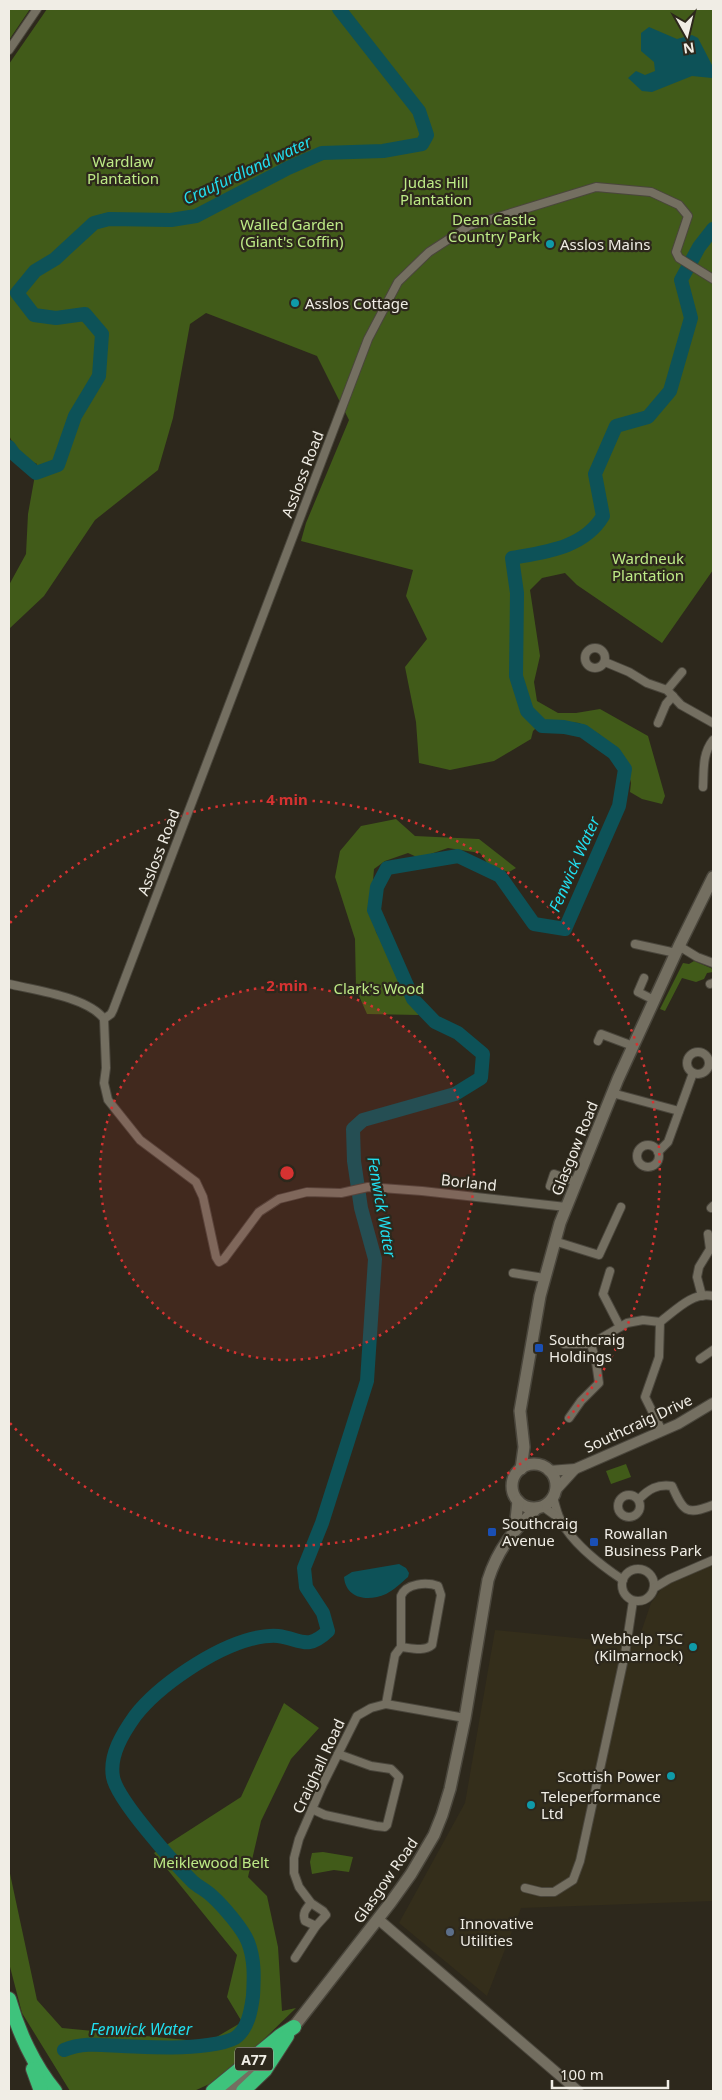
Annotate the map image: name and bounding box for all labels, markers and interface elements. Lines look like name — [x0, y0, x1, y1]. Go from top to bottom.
north arrow — [662, 10, 712, 60]
text: N — [682, 38, 696, 59]
water label: Craufurdland water — [179, 130, 316, 209]
park label: Wardlaw Plantation — [87, 151, 159, 188]
park label: Judas Hill Plantation — [400, 172, 472, 209]
park label: Dean Castle Country Park — [448, 209, 540, 246]
park label: Walled Garden (Giant's Coffin) — [240, 214, 344, 251]
place label: Asslos Mains — [560, 234, 650, 254]
marker: Asslos Mains — [544, 238, 556, 250]
place label: Asslos Cottage — [305, 293, 408, 313]
marker: Asslos Cottage — [289, 297, 301, 309]
street label: Assloss Road — [276, 428, 328, 520]
park label: Wardneuk Plantation — [612, 548, 684, 585]
text: 4 min — [266, 789, 308, 809]
street label: Assloss Road — [132, 806, 184, 898]
water label: Fenwick Water — [543, 812, 605, 915]
text: 2 min — [266, 975, 308, 995]
park label: Clark's Wood — [333, 978, 425, 998]
street label: Glasgow Road — [546, 1098, 602, 1198]
water label: Fenwick Water — [362, 1155, 402, 1260]
centre of rings — [278, 1164, 296, 1182]
street label: Borland — [440, 1169, 498, 1195]
place label: Southcraig Holdings — [549, 1329, 625, 1366]
marker: Southcraig Holdings — [533, 1342, 545, 1354]
street label: Southcraig Drive — [581, 1389, 695, 1457]
place label: Southcraig Avenue — [502, 1513, 578, 1550]
place label: Rowallan Business Park — [604, 1523, 702, 1560]
marker: Southcraig Avenue — [486, 1526, 498, 1538]
marker: Rowallan Business Park — [588, 1536, 600, 1548]
place label: Webhelp TSC (Kilmarnock) — [591, 1628, 684, 1665]
marker: Webhelp TSC (Kilmarnock) — [687, 1641, 699, 1653]
street label: Craighall Road — [287, 1715, 349, 1817]
place label: Scottish Power — [557, 1766, 661, 1786]
marker: Scottish Power — [665, 1770, 677, 1782]
place label: Teleperformance Ltd — [541, 1786, 661, 1823]
marker: Teleperformance Ltd — [525, 1799, 537, 1811]
street label: Glasgow Road — [348, 1833, 422, 1927]
park label: Meiklewood Belt — [153, 1852, 270, 1872]
place label: Innovative Utilities — [460, 1913, 534, 1950]
marker: Innovative Utilities — [444, 1926, 456, 1938]
water label: Fenwick Water — [90, 2018, 193, 2040]
road number: A77 — [235, 2048, 273, 2070]
scale bar — [552, 2058, 668, 2090]
text: 100 m — [560, 2064, 604, 2084]

